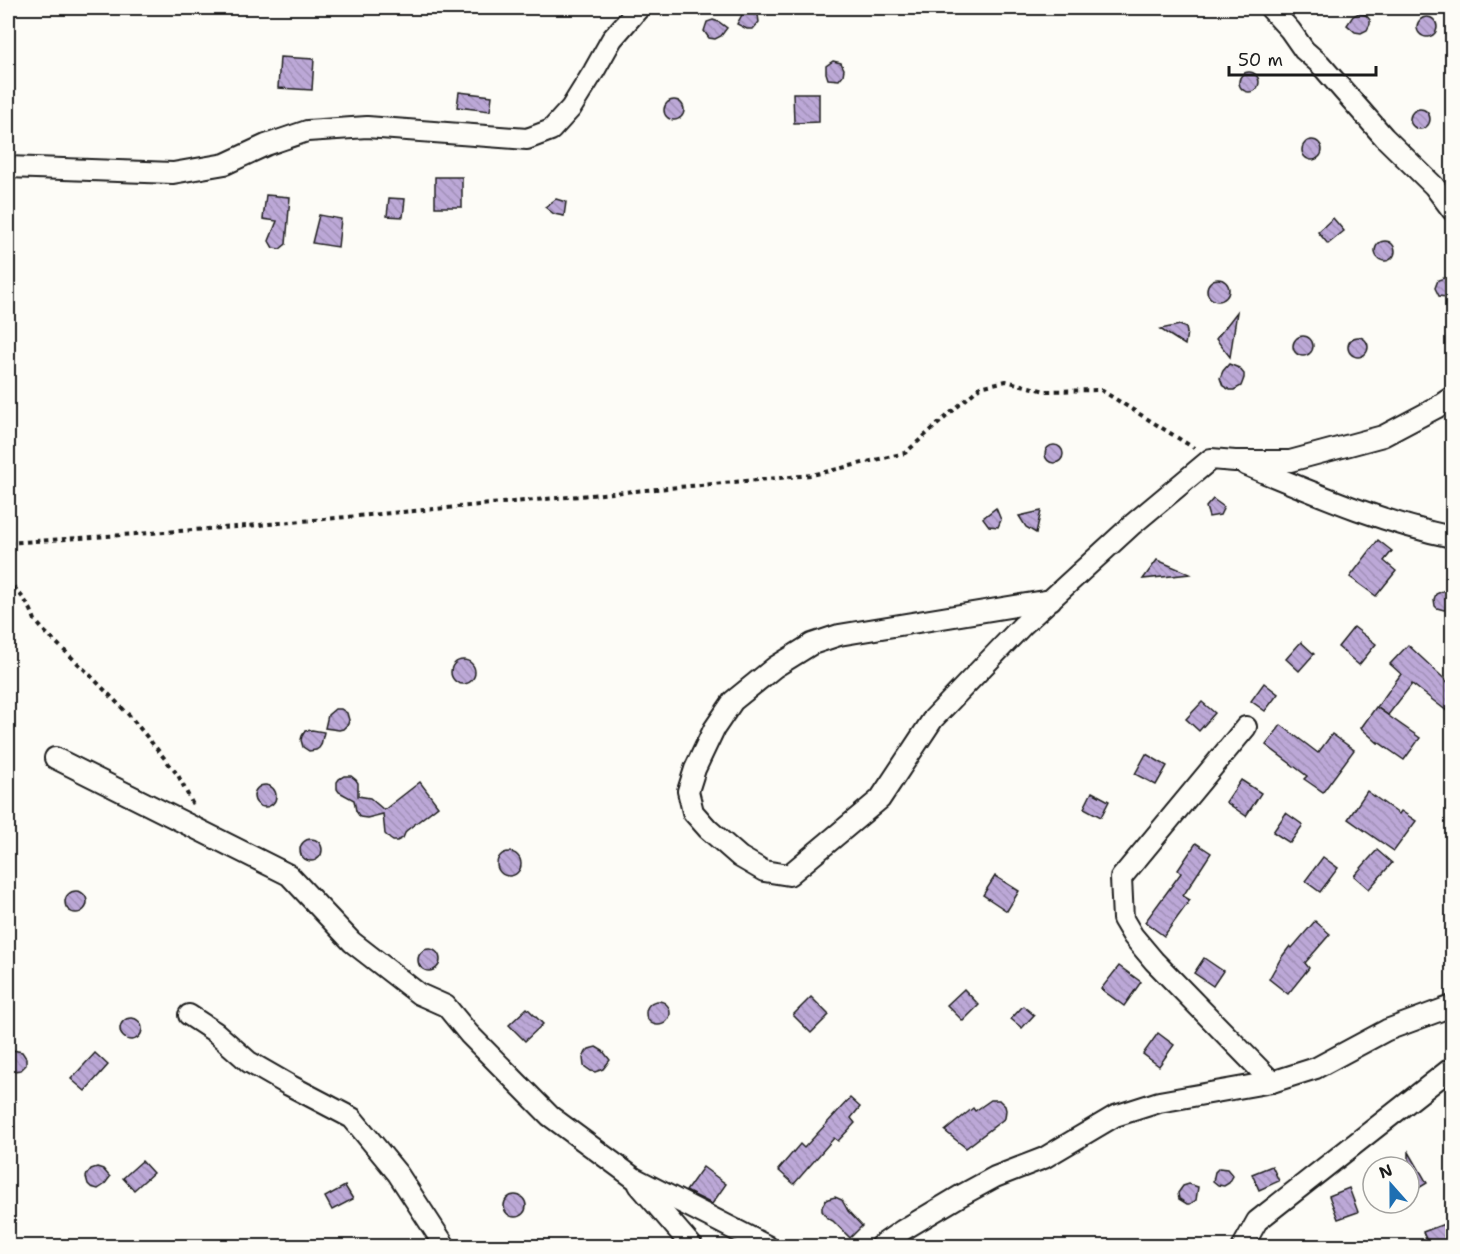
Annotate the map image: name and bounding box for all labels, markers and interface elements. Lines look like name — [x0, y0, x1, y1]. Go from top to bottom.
scale bar — [1229, 39, 1376, 77]
text: 50 m — [1238, 48, 1283, 72]
north arrow — [1361, 1155, 1421, 1215]
text: N — [1376, 1159, 1395, 1184]

